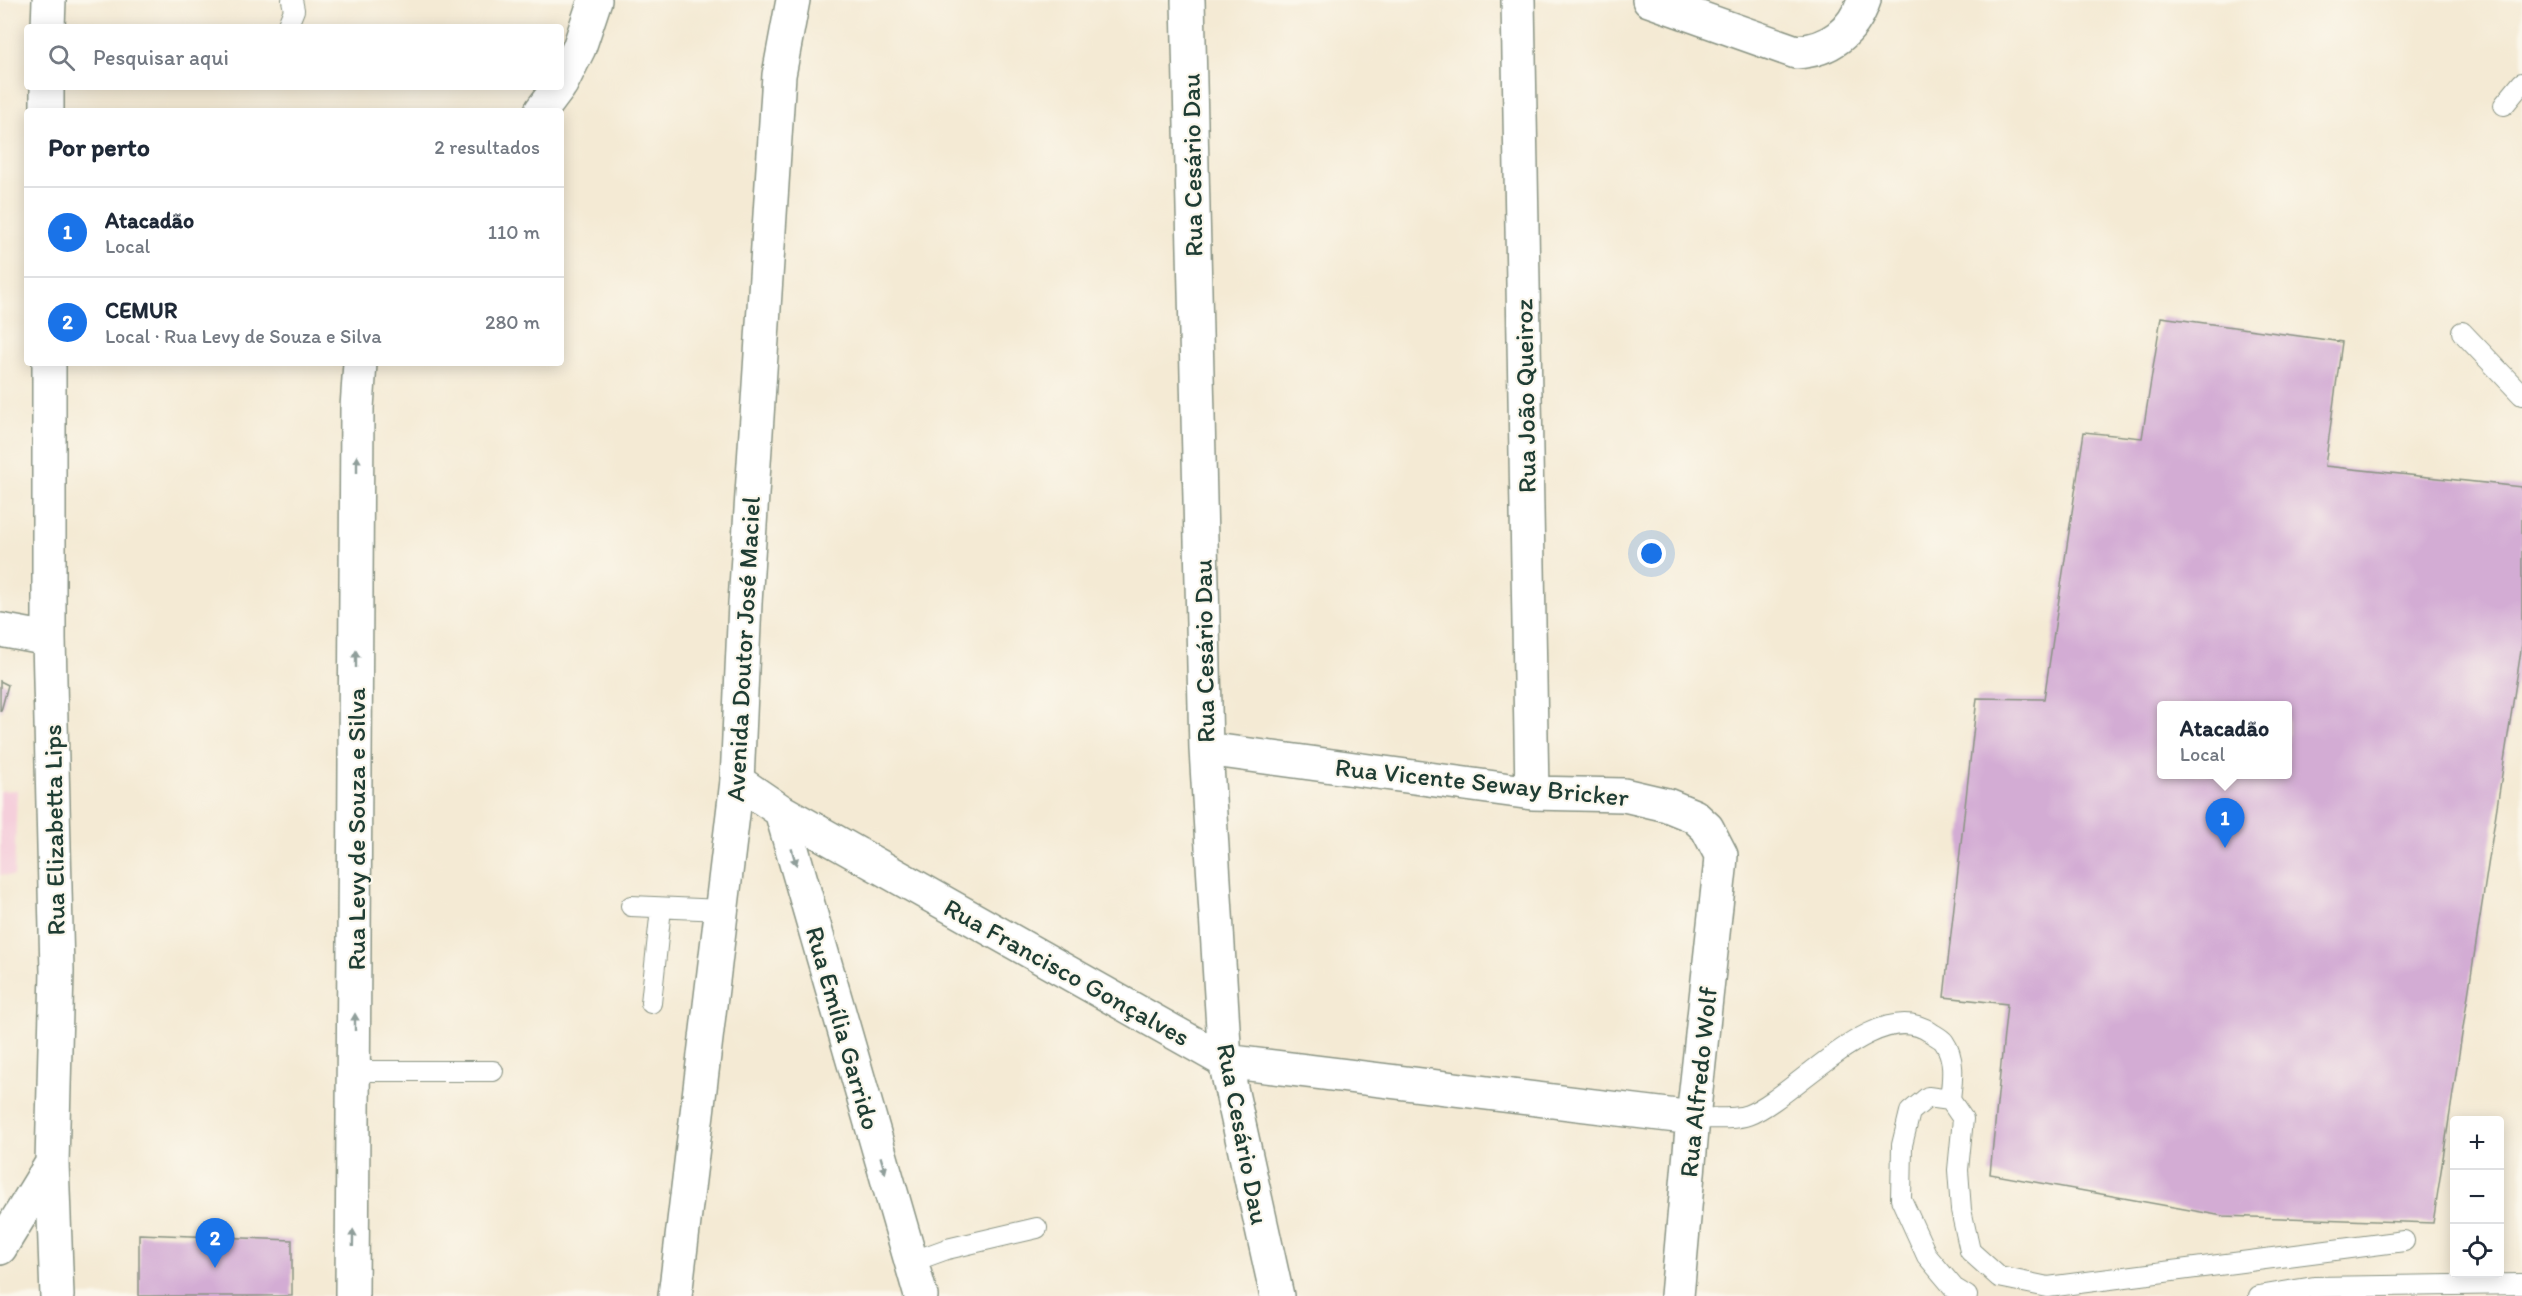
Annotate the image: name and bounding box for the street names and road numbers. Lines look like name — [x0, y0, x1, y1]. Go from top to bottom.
street label: Rua Cesário Dau — [1174, 73, 1210, 257]
street label: Rua João Queiroz — [1507, 298, 1543, 493]
street label: Avenida Doutor José Maciel — [719, 495, 767, 803]
street label: Rua Cesário Dau — [1186, 559, 1222, 743]
street label: Rua Levy de Souza e Silva — [340, 687, 372, 970]
street label: Rua Elizabetta Lips — [36, 724, 72, 936]
street label: Rua Vicente Seway Bricker — [1334, 751, 1631, 813]
street label: Rua Francisco Gonçalves — [938, 891, 1196, 1053]
street label: Rua Emília Garrido — [799, 923, 887, 1133]
street label: Rua Alfredo Wolf — [1672, 985, 1724, 1179]
street label: Rua Cesário Dau — [1210, 1041, 1276, 1227]

